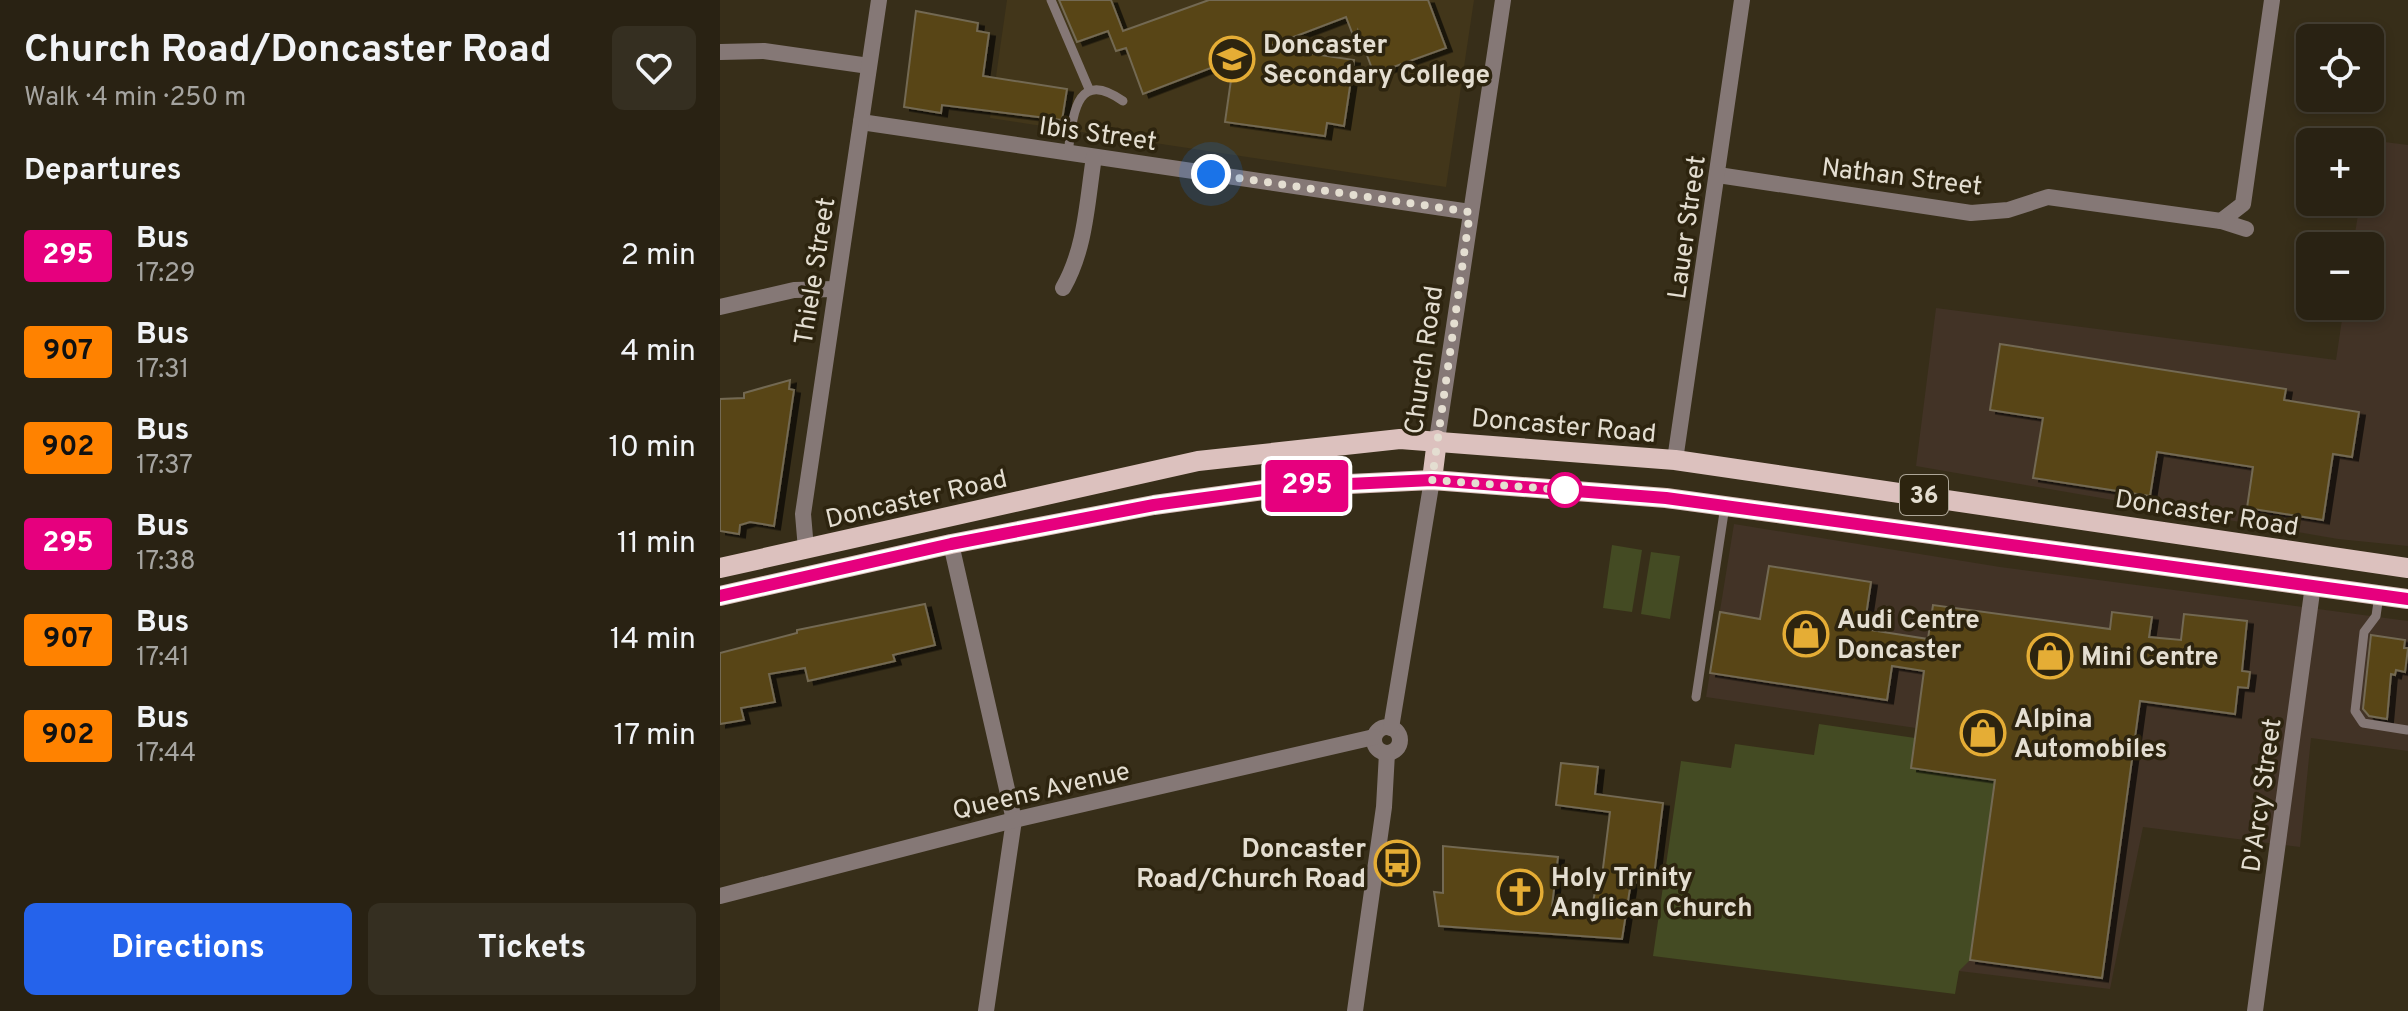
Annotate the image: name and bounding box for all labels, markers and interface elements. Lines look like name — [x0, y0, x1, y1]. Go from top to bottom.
map controls — [2296, 24, 2384, 320]
button: locate — [2296, 24, 2384, 112]
button: heart — [612, 26, 696, 110]
text: Church Road/Doncaster Road — [24, 27, 552, 76]
place label: Doncaster Secondary College — [1263, 30, 1490, 93]
school or university icon: Doncaster Secondary College — [1208, 35, 1256, 83]
text: Walk · 4 min · 250 m — [24, 82, 246, 115]
street label: Ibis Street — [1037, 111, 1159, 160]
button: + — [2296, 128, 2384, 216]
street label: Nathan Street — [1820, 152, 1984, 205]
text: Departures — [24, 153, 182, 190]
street label: Lauer Street — [1662, 153, 1715, 301]
your location — [1191, 154, 1231, 194]
street label: Thiele Street — [789, 195, 844, 348]
text: Bus — [136, 221, 189, 258]
button: − — [2296, 232, 2384, 320]
text: 295 — [42, 238, 94, 274]
text: 2 min — [621, 238, 696, 275]
text: 17:29 — [136, 258, 195, 291]
street label: Church Road — [1399, 284, 1452, 437]
text: Bus — [136, 317, 189, 354]
text: 907 — [43, 334, 93, 370]
text: 4 min — [620, 334, 696, 371]
text: 17:31 — [136, 354, 189, 387]
street label: Doncaster Road — [1470, 403, 1658, 452]
text: Bus — [136, 413, 189, 450]
text: 902 — [42, 430, 94, 466]
text: 10 min — [609, 430, 696, 467]
text: 17:37 — [136, 450, 193, 483]
line badge: 295 — [1261, 460, 1353, 512]
street label: Doncaster Road — [822, 463, 1011, 537]
text: 295 — [1281, 468, 1333, 504]
unlabelled marker — [1548, 473, 1582, 507]
road number: 36 — [1900, 475, 1948, 515]
street label: Doncaster Road — [2112, 484, 2301, 545]
text: Bus — [136, 509, 189, 546]
text: 295 — [42, 526, 94, 562]
text: 11 min — [617, 526, 696, 563]
text: 17:38 — [136, 546, 196, 579]
text: Bus — [136, 605, 189, 642]
place label: Audi Centre Doncaster — [1837, 605, 1980, 668]
shop icon: Audi Centre Doncaster — [1782, 610, 1830, 658]
text: 907 — [43, 622, 93, 658]
text: 14 min — [610, 622, 696, 659]
shop icon: Mini Centre — [2026, 632, 2074, 680]
text: 17:41 — [136, 642, 190, 675]
place label: Mini Centre — [2081, 642, 2219, 675]
text: Bus — [136, 701, 189, 738]
place label: Alpina Automobiles — [2014, 704, 2167, 767]
shop icon: Alpina Automobiles — [1959, 709, 2007, 757]
street label: D'Arcy Street — [2236, 716, 2291, 874]
text: 902 — [42, 718, 94, 754]
text: 17 min — [613, 718, 696, 755]
text: 17:44 — [136, 738, 196, 771]
street label: Queens Avenue — [950, 756, 1133, 829]
place label: Doncaster Road/Church Road — [1136, 834, 1366, 897]
bus stop icon: Doncaster Road/Church Road — [1373, 839, 1421, 887]
place label: Holy Trinity Anglican Church — [1551, 863, 1753, 926]
church icon: Holy Trinity Anglican Church — [1496, 868, 1544, 916]
button: Directions — [24, 903, 352, 995]
button: Tickets — [368, 903, 696, 995]

